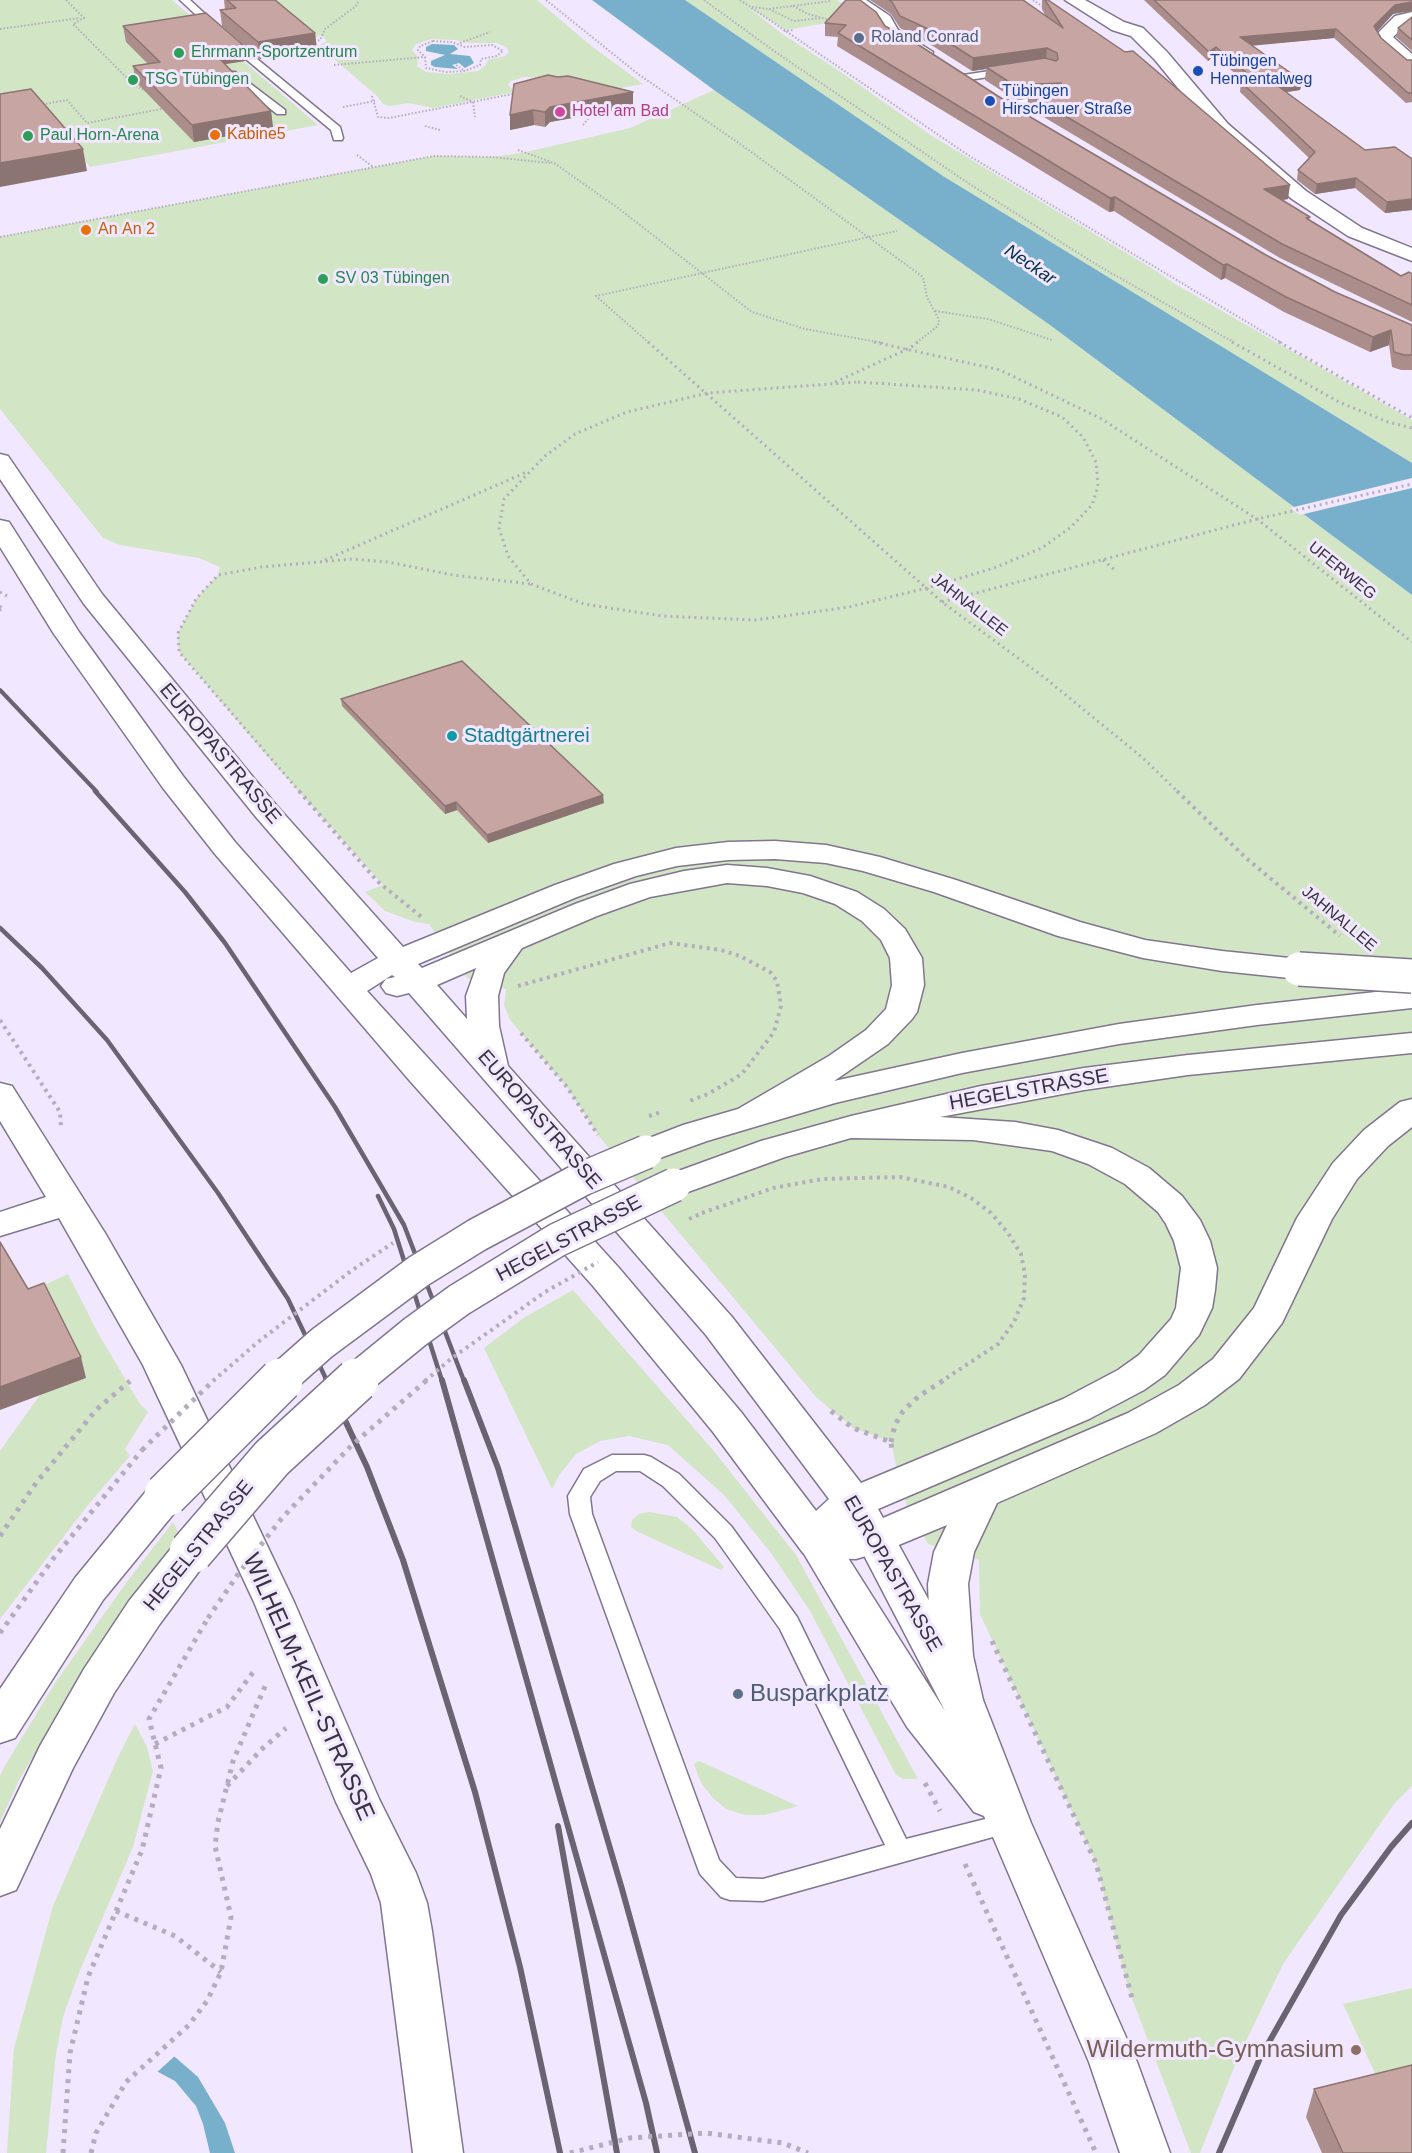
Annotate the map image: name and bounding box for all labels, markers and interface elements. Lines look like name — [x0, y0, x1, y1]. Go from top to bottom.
place label: Roland Conrad — [871, 28, 979, 48]
marker: Roland Conrad — [852, 31, 866, 45]
place label: Ehrmann-Sportzentrum — [191, 43, 357, 63]
marker: Ehrmann-Sportzentrum — [172, 46, 186, 60]
place label: Tübingen Hennentalweg — [1210, 52, 1312, 90]
marker: Tübingen Hennentalweg — [1191, 64, 1205, 78]
place label: TSG Tübingen — [145, 70, 249, 90]
marker: TSG Tübingen — [126, 73, 140, 87]
place label: Tübingen Hirschauer Straße — [1002, 82, 1132, 120]
marker: Tübingen Hirschauer Straße — [983, 94, 997, 108]
place label: Hotel am Bad — [572, 102, 669, 122]
marker: Hotel am Bad — [553, 105, 567, 119]
place label: Kabine5 — [227, 125, 286, 145]
place label: Paul Horn-Arena — [40, 126, 159, 146]
marker: Kabine5 — [208, 128, 222, 142]
marker: Paul Horn-Arena — [21, 129, 35, 143]
place label: An An 2 — [98, 220, 155, 240]
marker: An An 2 — [79, 223, 93, 237]
water label: Neckar — [1000, 240, 1060, 290]
place label: SV 03 Tübingen — [335, 269, 450, 289]
marker: SV 03 Tübingen — [316, 272, 330, 286]
street label: UFERWEG — [1304, 538, 1380, 604]
street label: JAHNALLEE — [927, 569, 1011, 641]
street label: EUROPASTRASSE — [154, 679, 286, 829]
place label: Stadtgärtnerei — [464, 724, 590, 748]
marker: Stadtgärtnerei — [445, 729, 459, 743]
street label: JAHNALLEE — [1298, 882, 1380, 956]
street label: EUROPASTRASSE — [472, 1046, 606, 1194]
street label: HEGELSTRASSE — [948, 1064, 1110, 1116]
street label: HEGELSTRASSE — [492, 1191, 646, 1287]
street label: HEGELSTRASSE — [139, 1476, 259, 1616]
street label: EUROPASTRASSE — [838, 1492, 946, 1656]
street label: WILHELM-KEIL-STRASSE — [236, 1549, 380, 1825]
place label: Busparkplatz — [750, 1680, 889, 1708]
marker: Busparkplatz — [731, 1687, 745, 1701]
place label: Wildermuth-Gymnasium — [1087, 2036, 1344, 2064]
marker: Wildermuth-Gymnasium — [1349, 2043, 1363, 2057]

